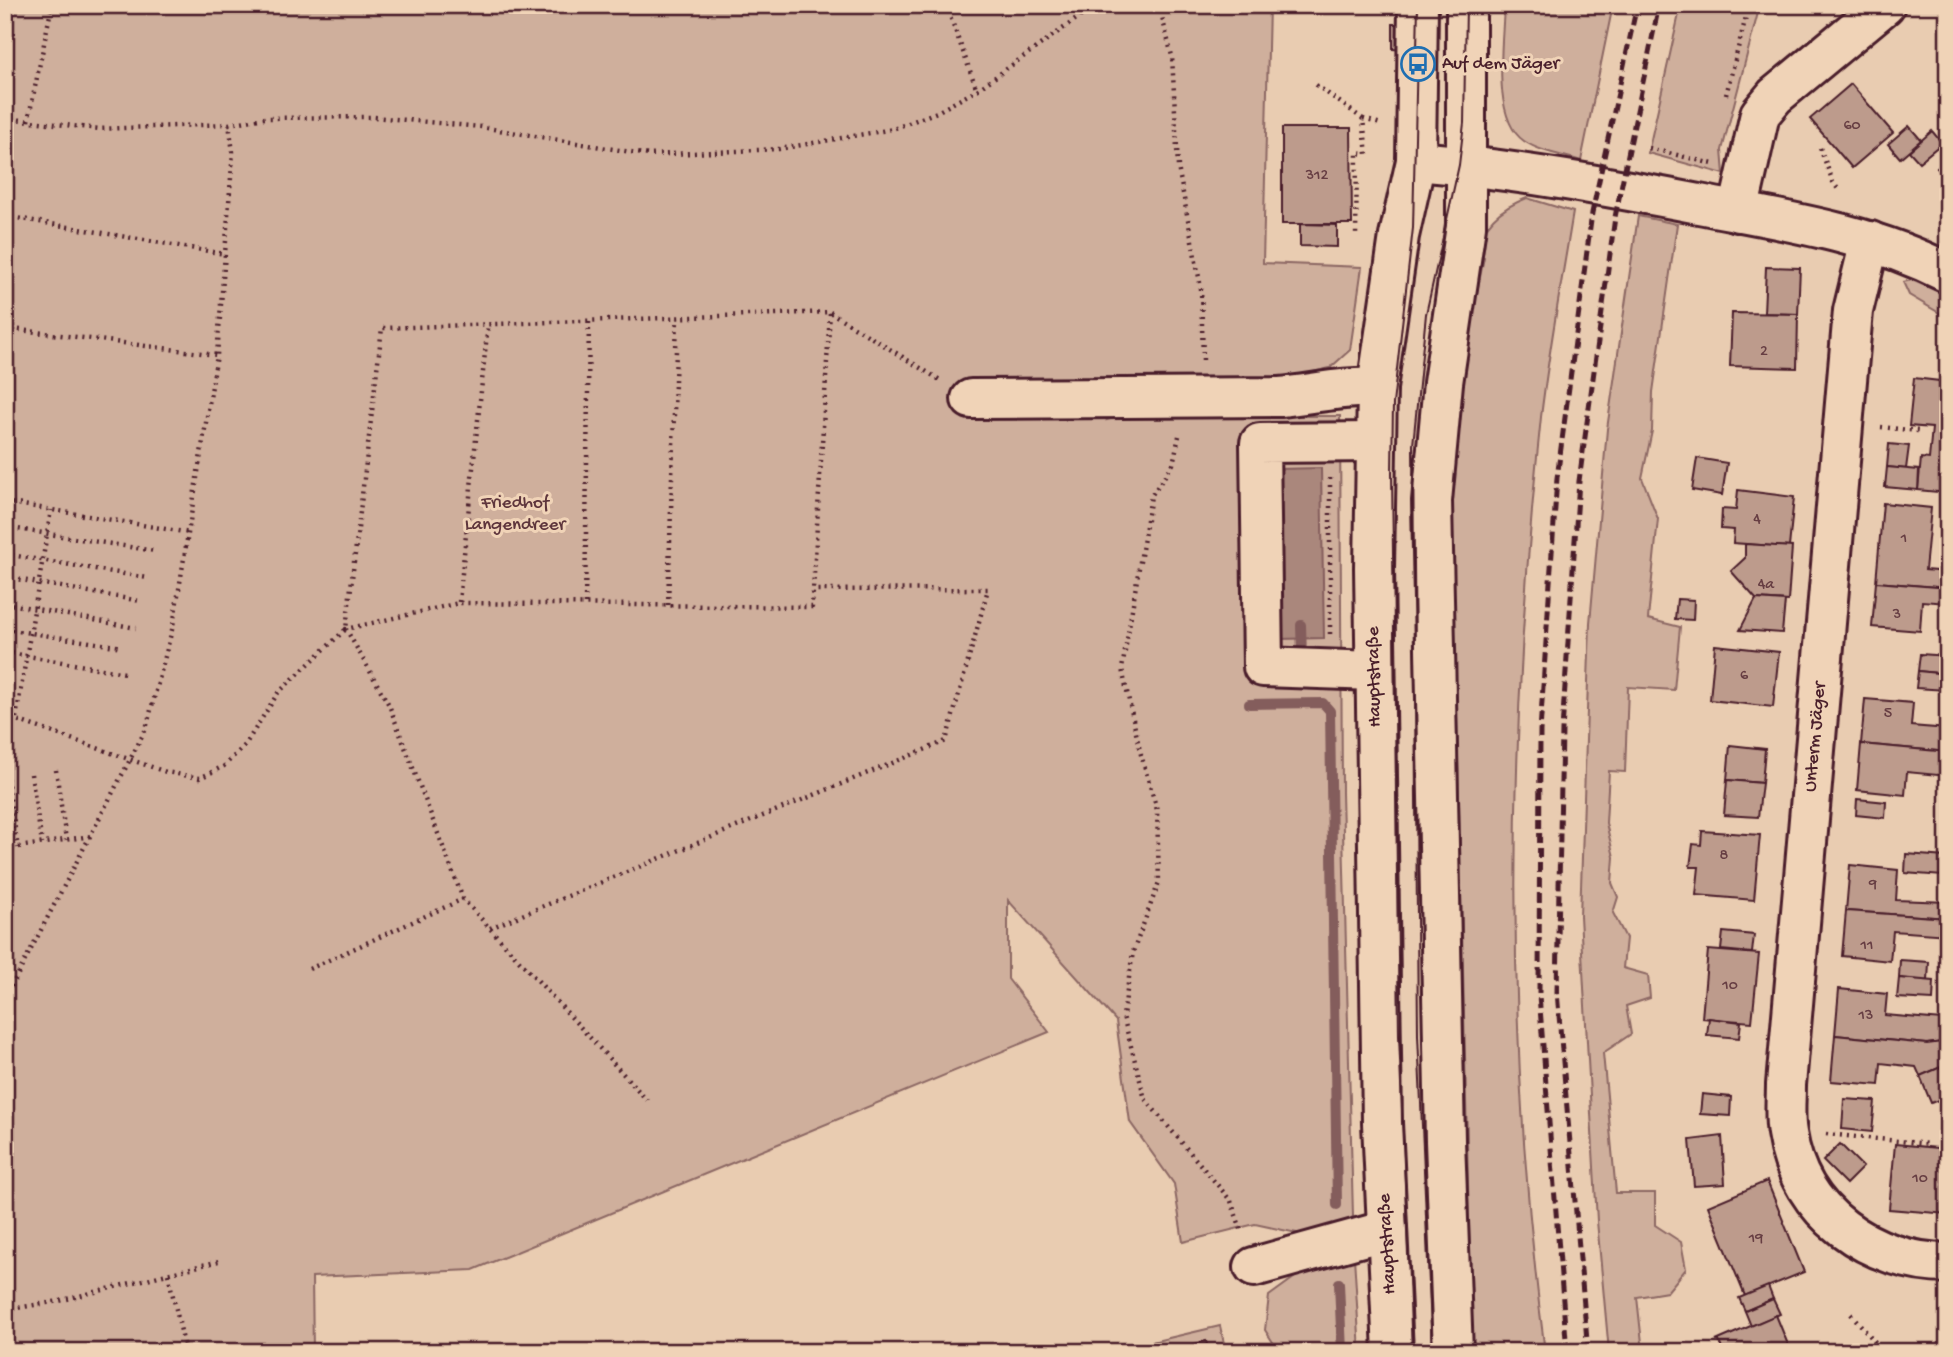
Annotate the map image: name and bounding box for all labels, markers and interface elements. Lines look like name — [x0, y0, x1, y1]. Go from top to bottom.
bus stop icon: Auf dem Jäger — [1399, 45, 1437, 83]
place label: Auf dem Jäger — [1442, 53, 1562, 76]
house number: 60 — [1843, 117, 1861, 136]
house number: 312 — [1305, 167, 1328, 186]
house number: 2 — [1760, 343, 1768, 362]
park label: Friedhof Langendreer — [465, 492, 567, 537]
house number: 4 — [1753, 511, 1761, 530]
house number: 1 — [1900, 530, 1907, 549]
house number: 4a — [1758, 576, 1775, 595]
house number: 3 — [1892, 606, 1901, 625]
street label: Hauptstraße — [1363, 626, 1387, 728]
house number: 6 — [1740, 667, 1749, 686]
street label: Unterm Jäger — [1800, 679, 1832, 793]
house number: 5 — [1884, 705, 1892, 724]
house number: 8 — [1720, 847, 1729, 866]
house number: 9 — [1868, 876, 1877, 895]
house number: 11 — [1860, 937, 1873, 956]
house number: 10 — [1721, 977, 1738, 996]
house number: 13 — [1858, 1007, 1873, 1026]
house number: 10 — [1911, 1170, 1928, 1189]
street label: Hauptstraße — [1374, 1193, 1402, 1295]
house number: 19 — [1748, 1230, 1763, 1249]

